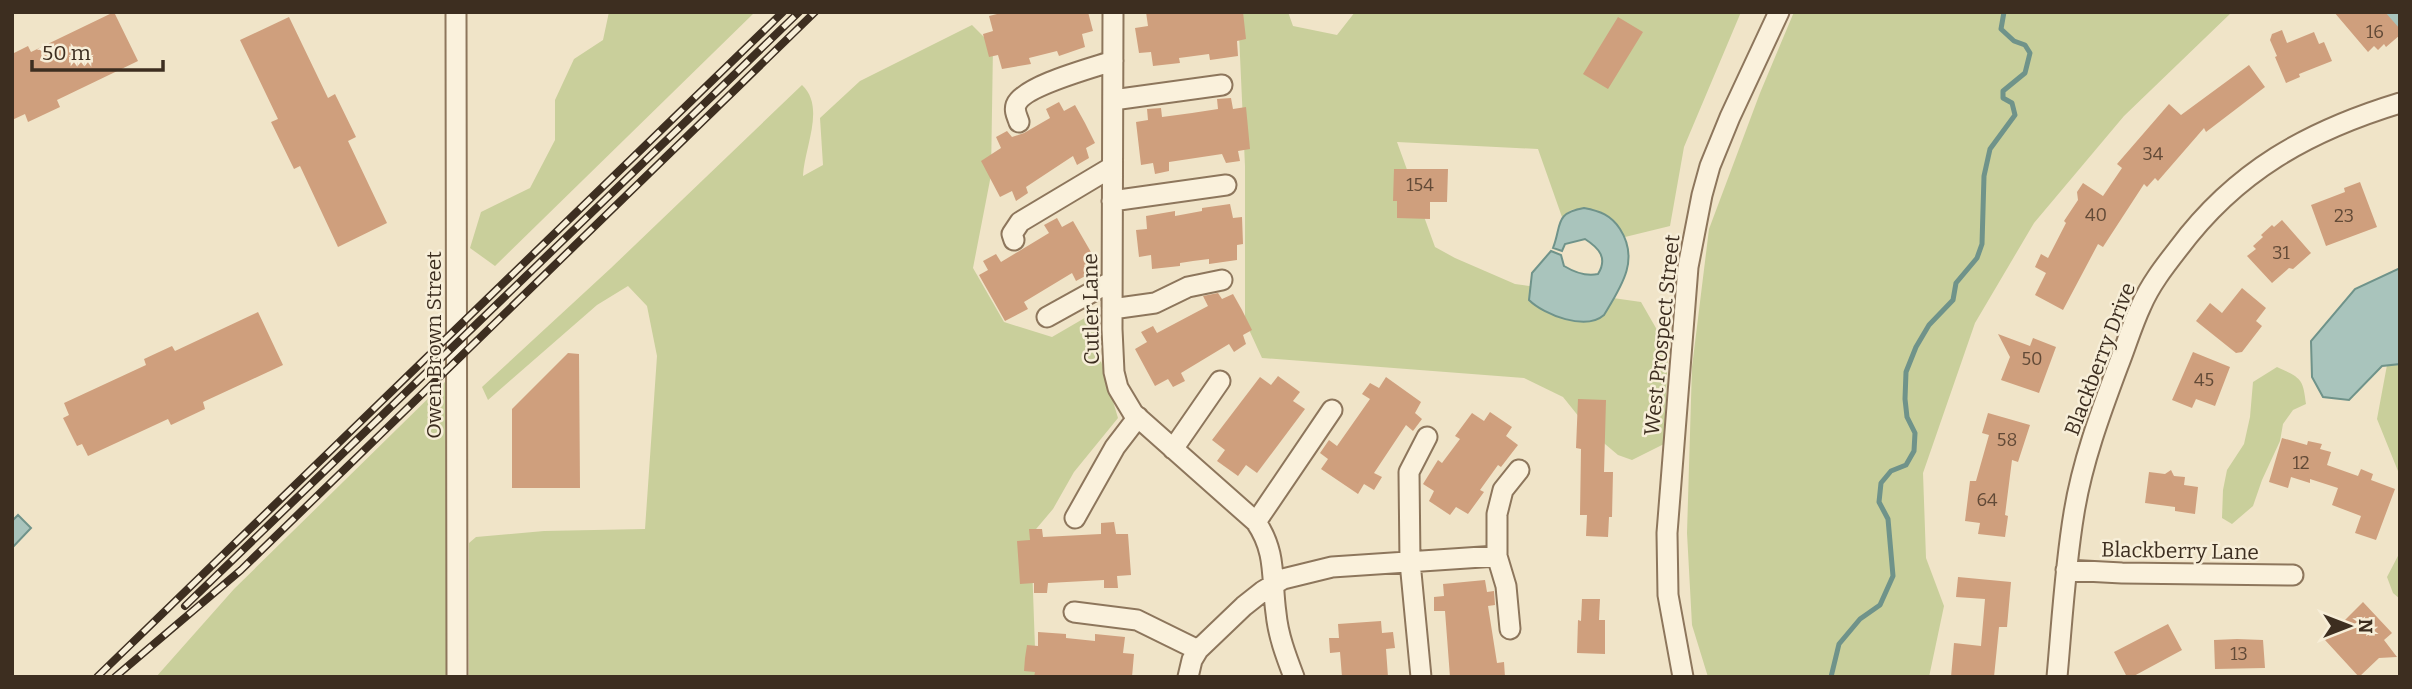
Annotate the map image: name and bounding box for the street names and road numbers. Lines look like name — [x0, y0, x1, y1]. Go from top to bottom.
street label: West Prospect Street — [1639, 233, 1686, 437]
street label: Owen Brown Street — [421, 251, 447, 439]
street label: Cutler Lane — [1077, 253, 1105, 365]
street label: Blackberry Drive — [2059, 279, 2141, 439]
street label: Blackberry Lane — [2101, 537, 2259, 565]

